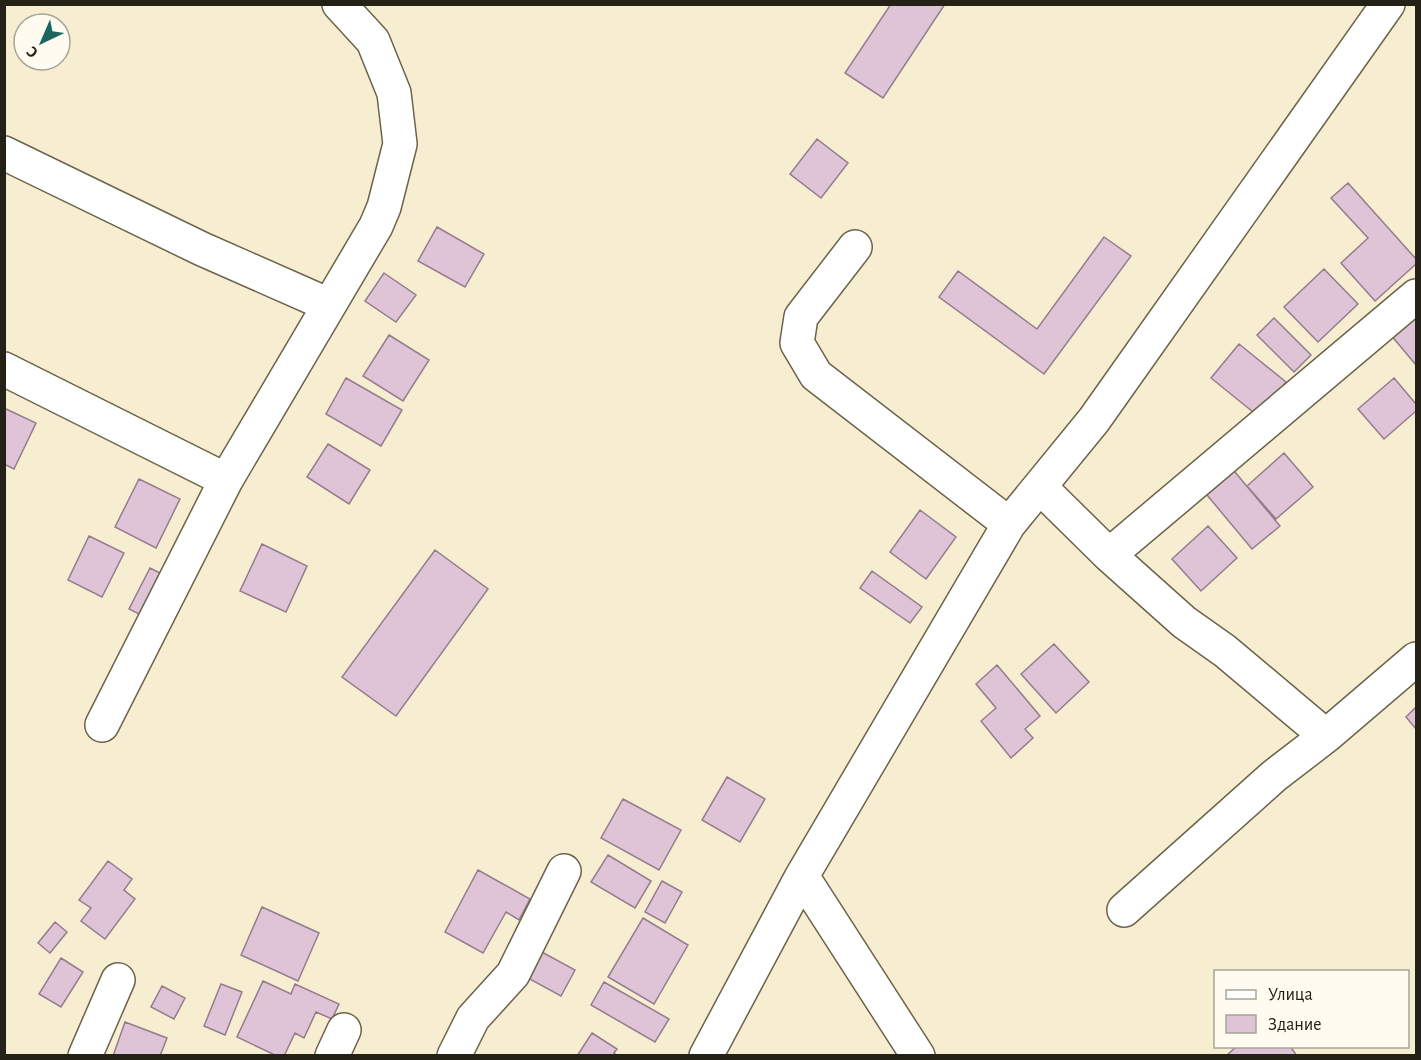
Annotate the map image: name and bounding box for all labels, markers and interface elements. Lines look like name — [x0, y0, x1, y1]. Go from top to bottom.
north arrow — [12, 12, 72, 72]
text: С — [23, 43, 41, 61]
legend — [1214, 970, 1409, 1048]
text: Улица — [1268, 986, 1313, 1004]
text: Здание — [1268, 1016, 1322, 1034]

